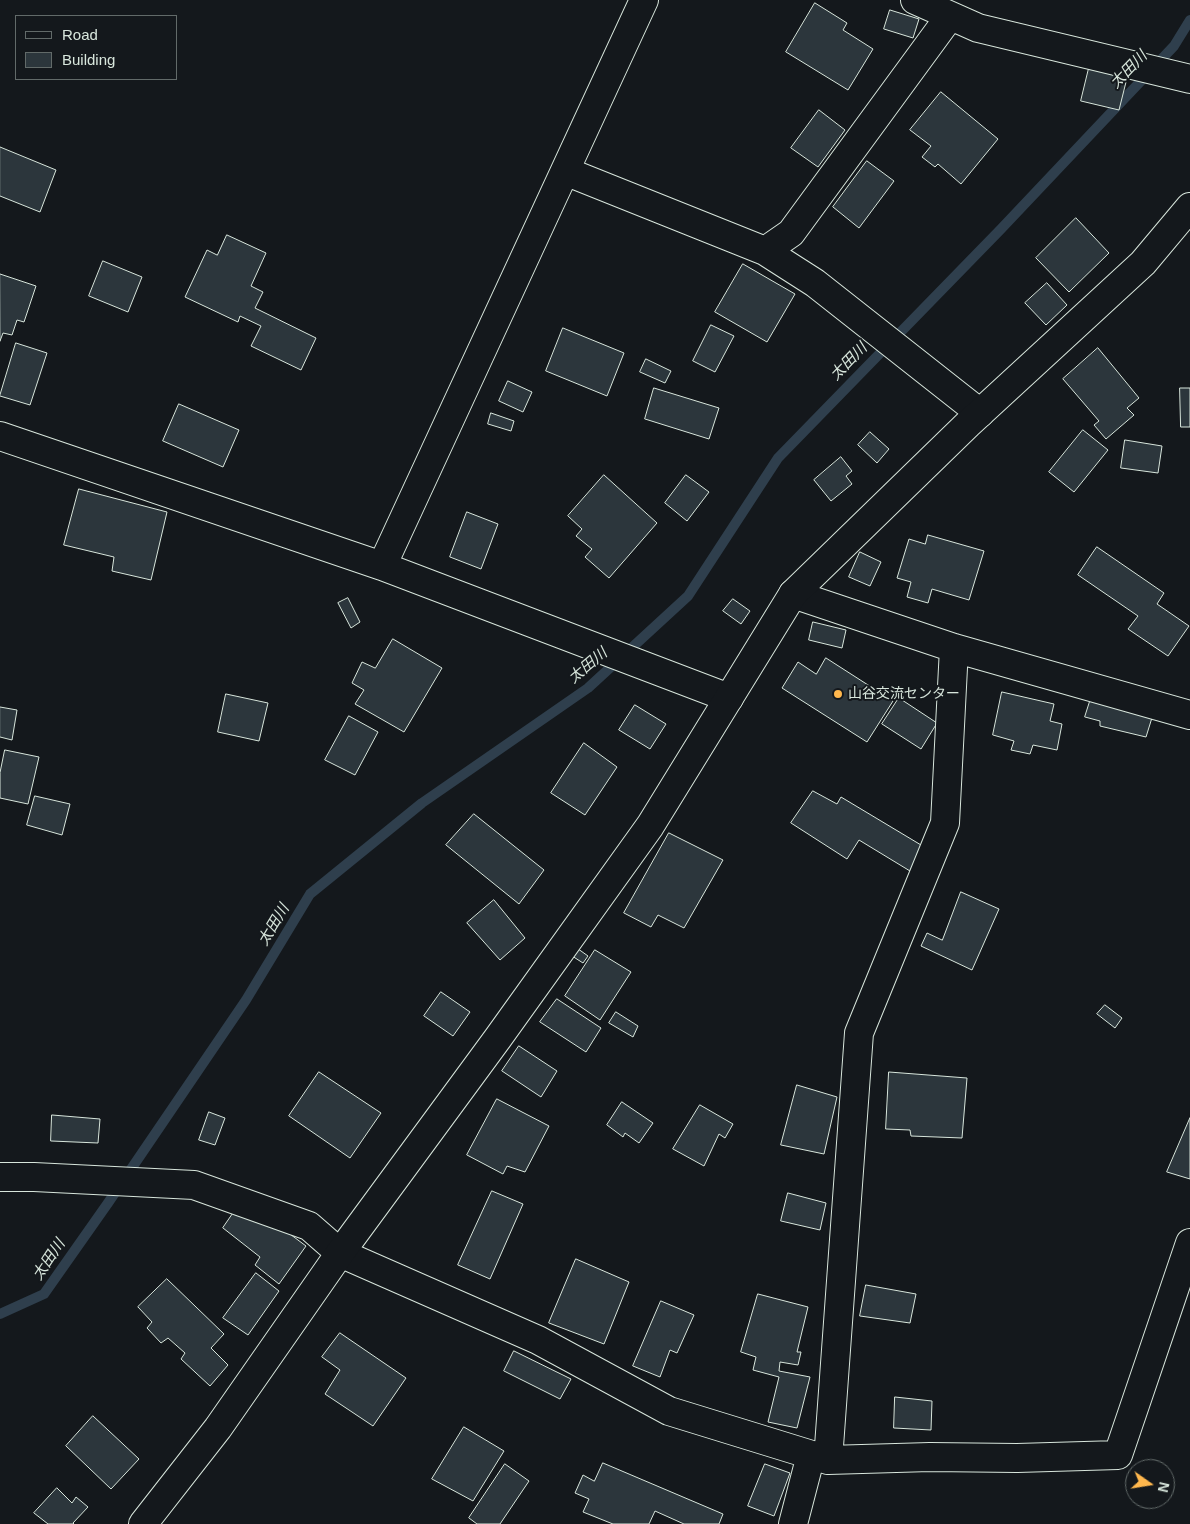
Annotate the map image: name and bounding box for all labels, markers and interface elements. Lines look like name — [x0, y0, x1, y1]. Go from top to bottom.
legend — [15, 15, 178, 80]
text: Road — [62, 26, 98, 43]
water label: 太田川 — [1107, 48, 1151, 92]
text: Building — [62, 51, 115, 68]
water label: 太田川 — [827, 340, 871, 384]
water label: 太田川 — [565, 645, 611, 687]
place label: 山谷交流センター — [848, 686, 960, 702]
marker: 山谷交流センター — [832, 688, 844, 700]
water label: 太田川 — [255, 901, 293, 949]
water label: 太田川 — [29, 1236, 69, 1284]
north arrow — [1125, 1459, 1175, 1509]
text: N — [1155, 1480, 1173, 1494]

